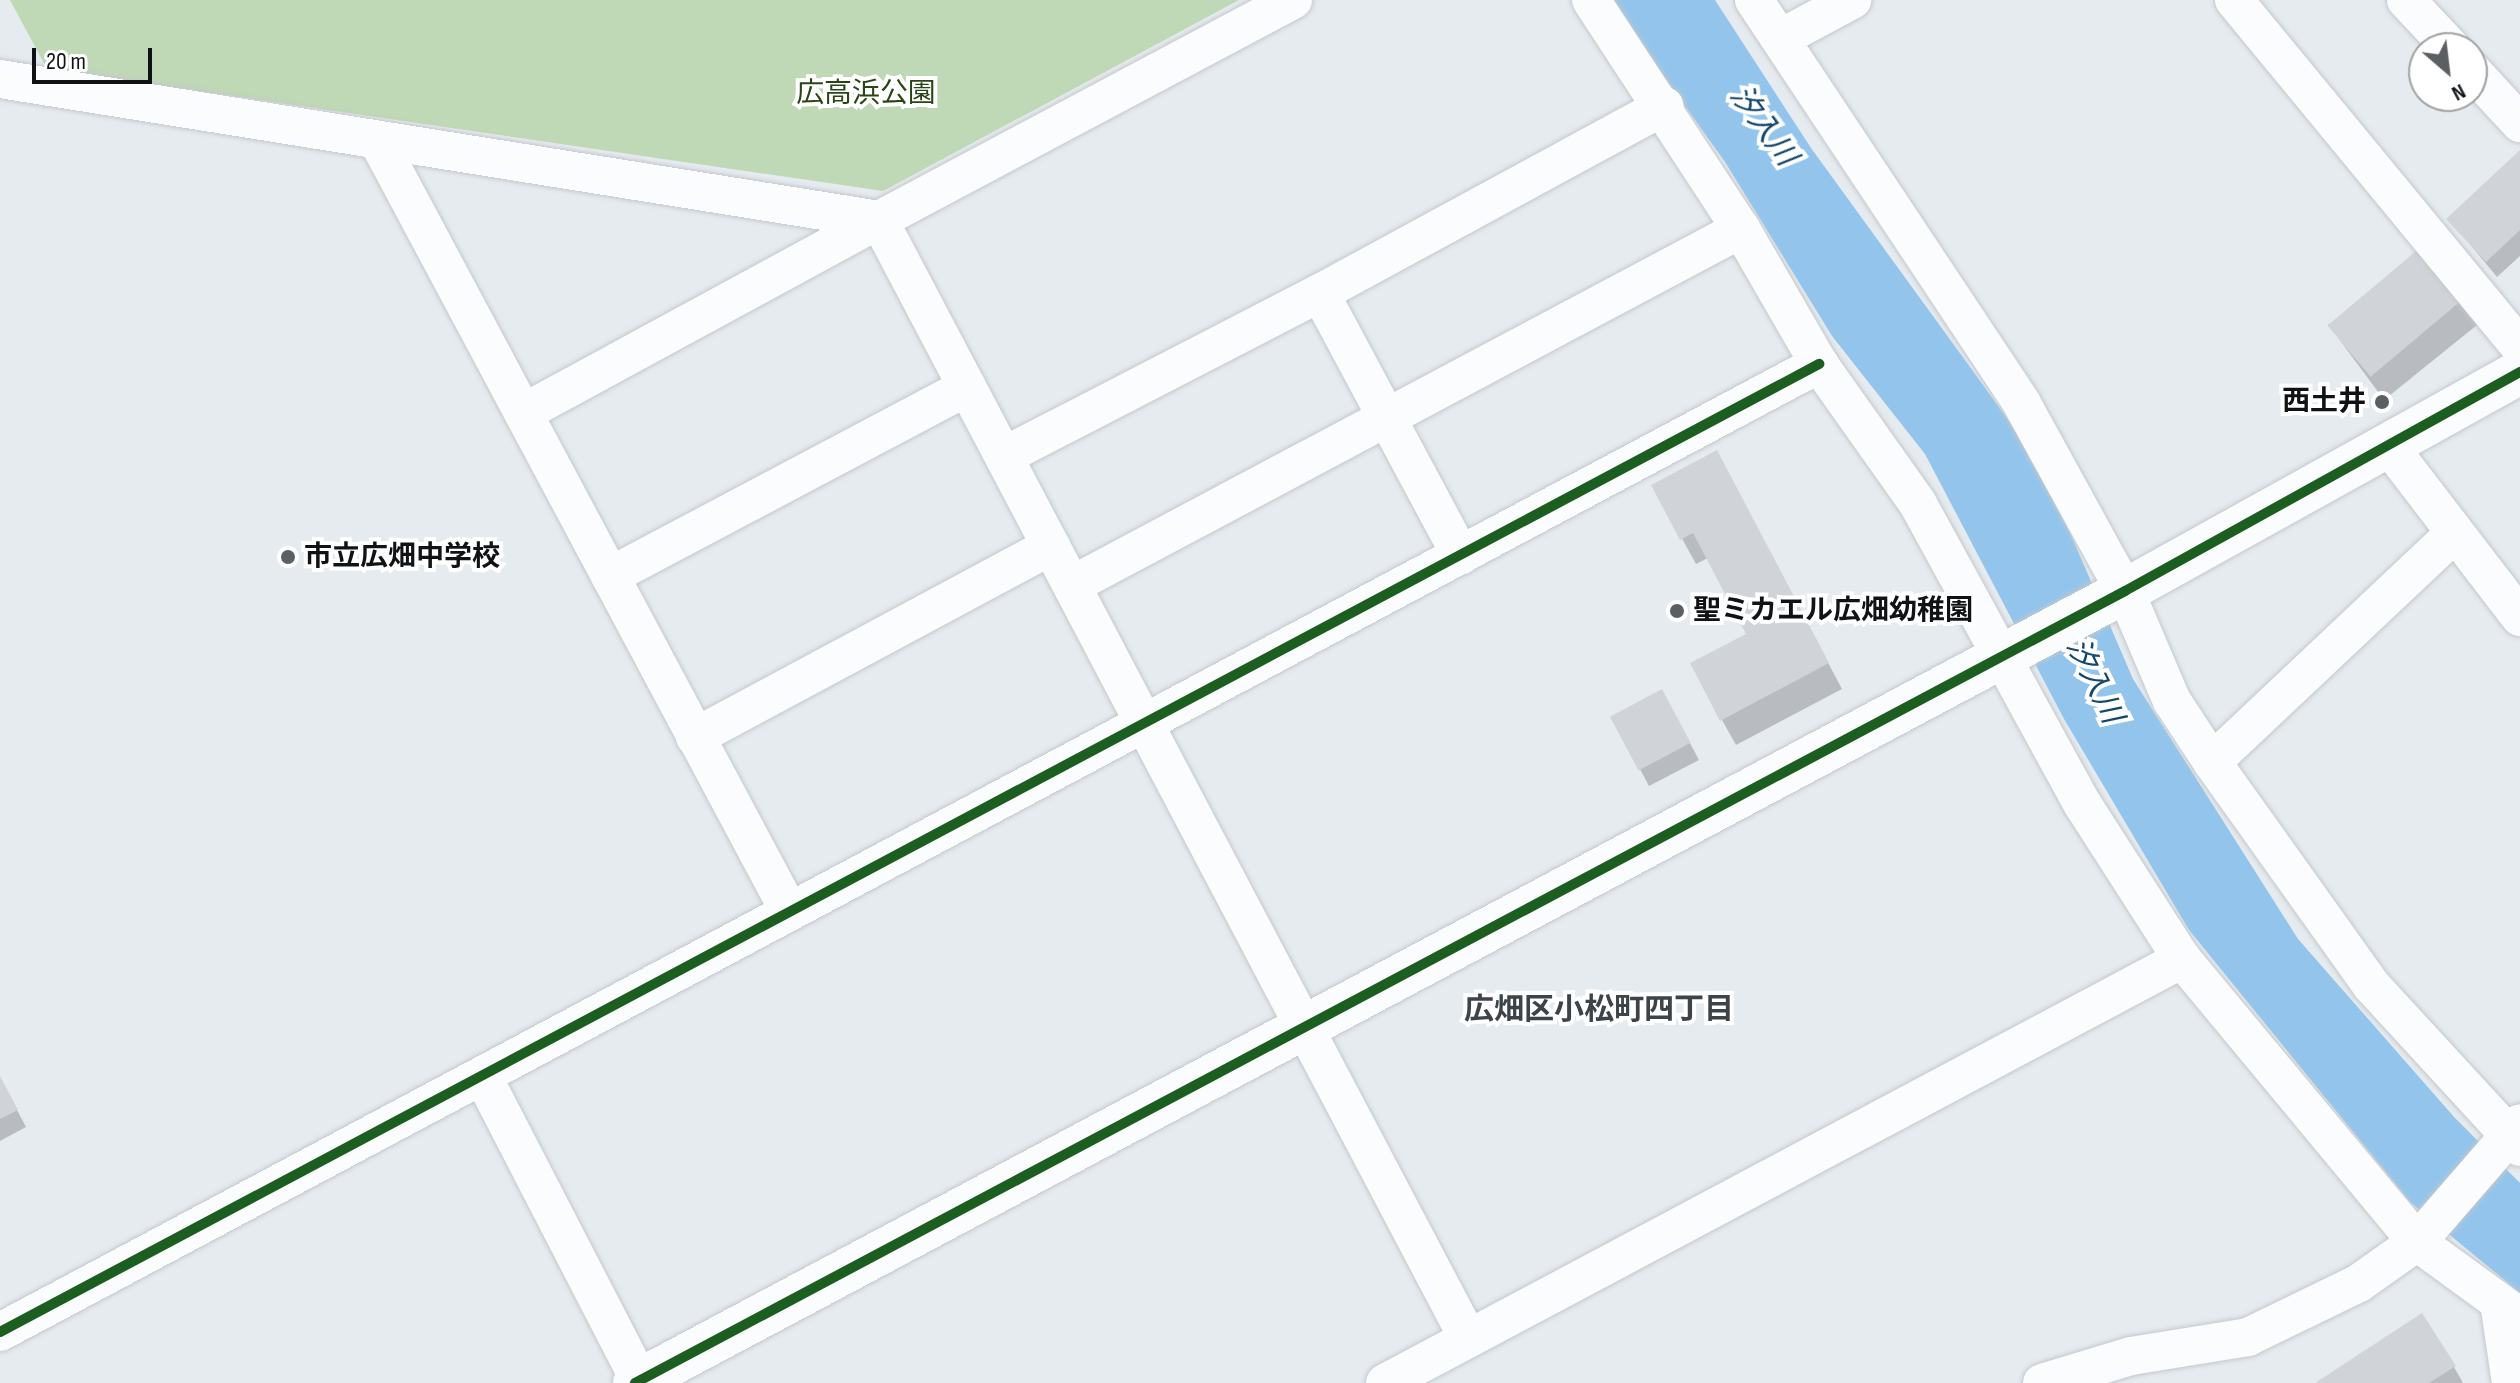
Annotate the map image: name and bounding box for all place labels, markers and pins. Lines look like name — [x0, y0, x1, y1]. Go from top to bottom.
place label: 西土井 — [2282, 385, 2366, 419]
marker: 西土井 — [2373, 393, 2391, 411]
place label: 市立広畑中学校 — [304, 540, 500, 574]
marker: 市立広畑中学校 — [279, 548, 297, 566]
place label: 聖ミカエル広畑幼稚園 — [1693, 594, 1973, 628]
marker: 聖ミカエル広畑幼稚園 — [1668, 602, 1686, 620]

